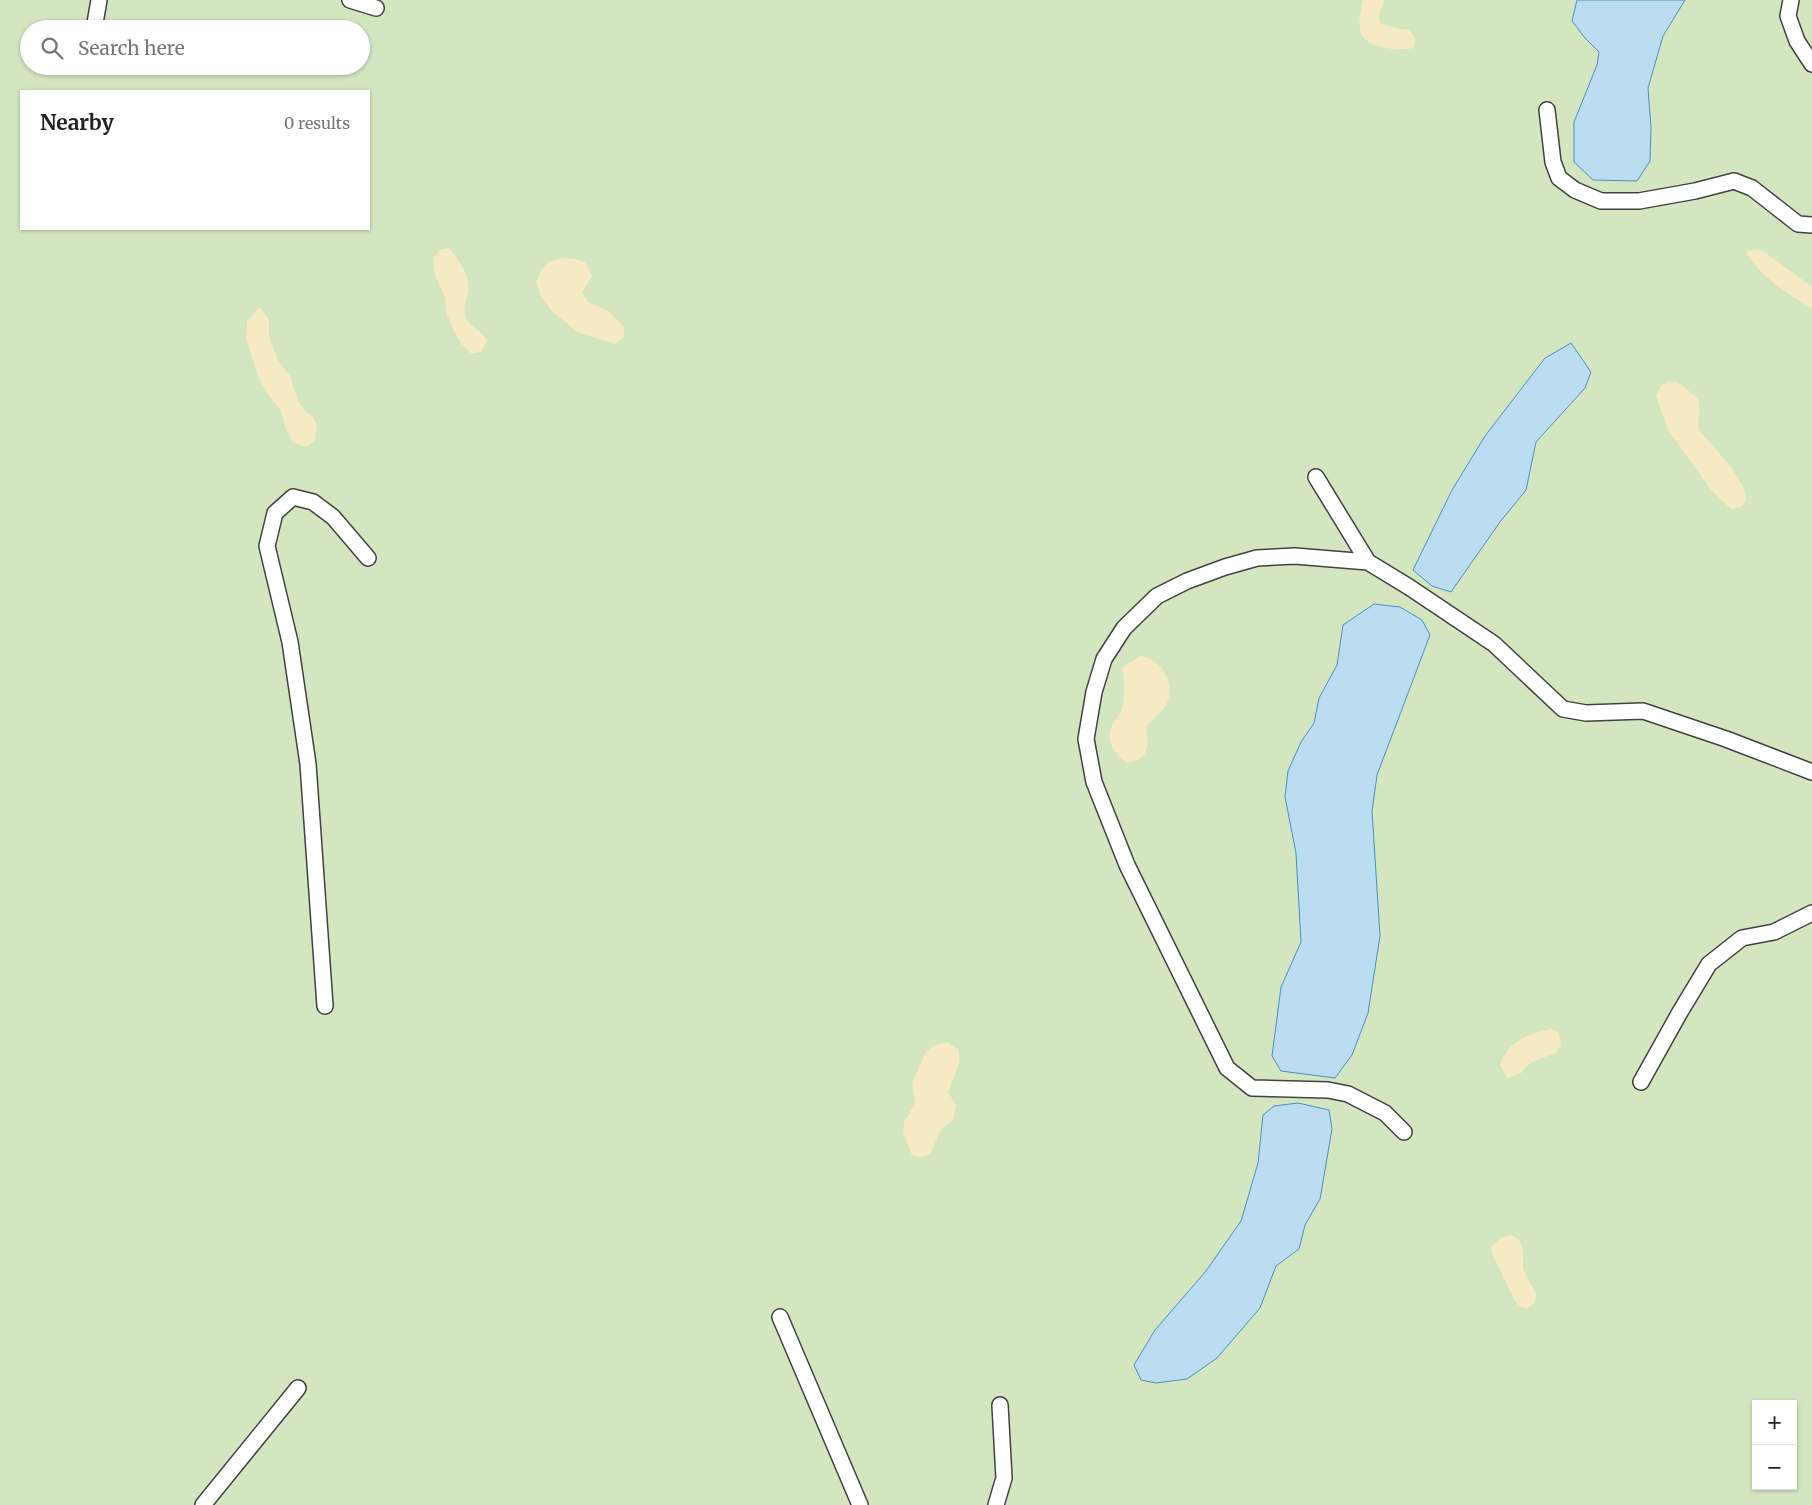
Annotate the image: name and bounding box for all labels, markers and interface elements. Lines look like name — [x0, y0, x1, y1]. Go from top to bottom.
search box — [20, 20, 370, 75]
icon: search — [38, 34, 66, 62]
text: Search here — [78, 36, 185, 60]
text: Nearby — [40, 109, 114, 136]
text: 0 results — [284, 113, 350, 133]
map controls — [1752, 1400, 1797, 1490]
button: + — [1752, 1400, 1797, 1445]
button: − — [1752, 1445, 1797, 1490]

